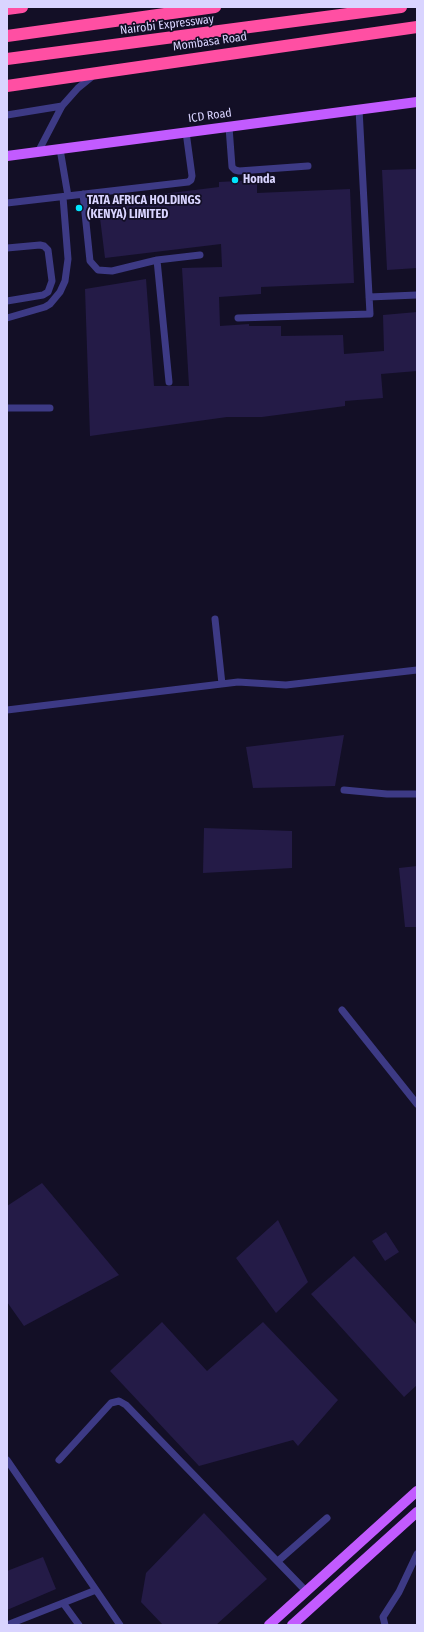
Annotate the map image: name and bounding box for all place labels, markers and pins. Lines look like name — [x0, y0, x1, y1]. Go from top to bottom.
place label: Honda — [243, 173, 275, 187]
marker: Honda — [230, 175, 240, 185]
place label: TATA AFRICA HOLDINGS (KENYA) LIMITED — [87, 194, 201, 222]
marker: TATA AFRICA HOLDINGS (KENYA) LIMITED — [74, 203, 84, 213]

